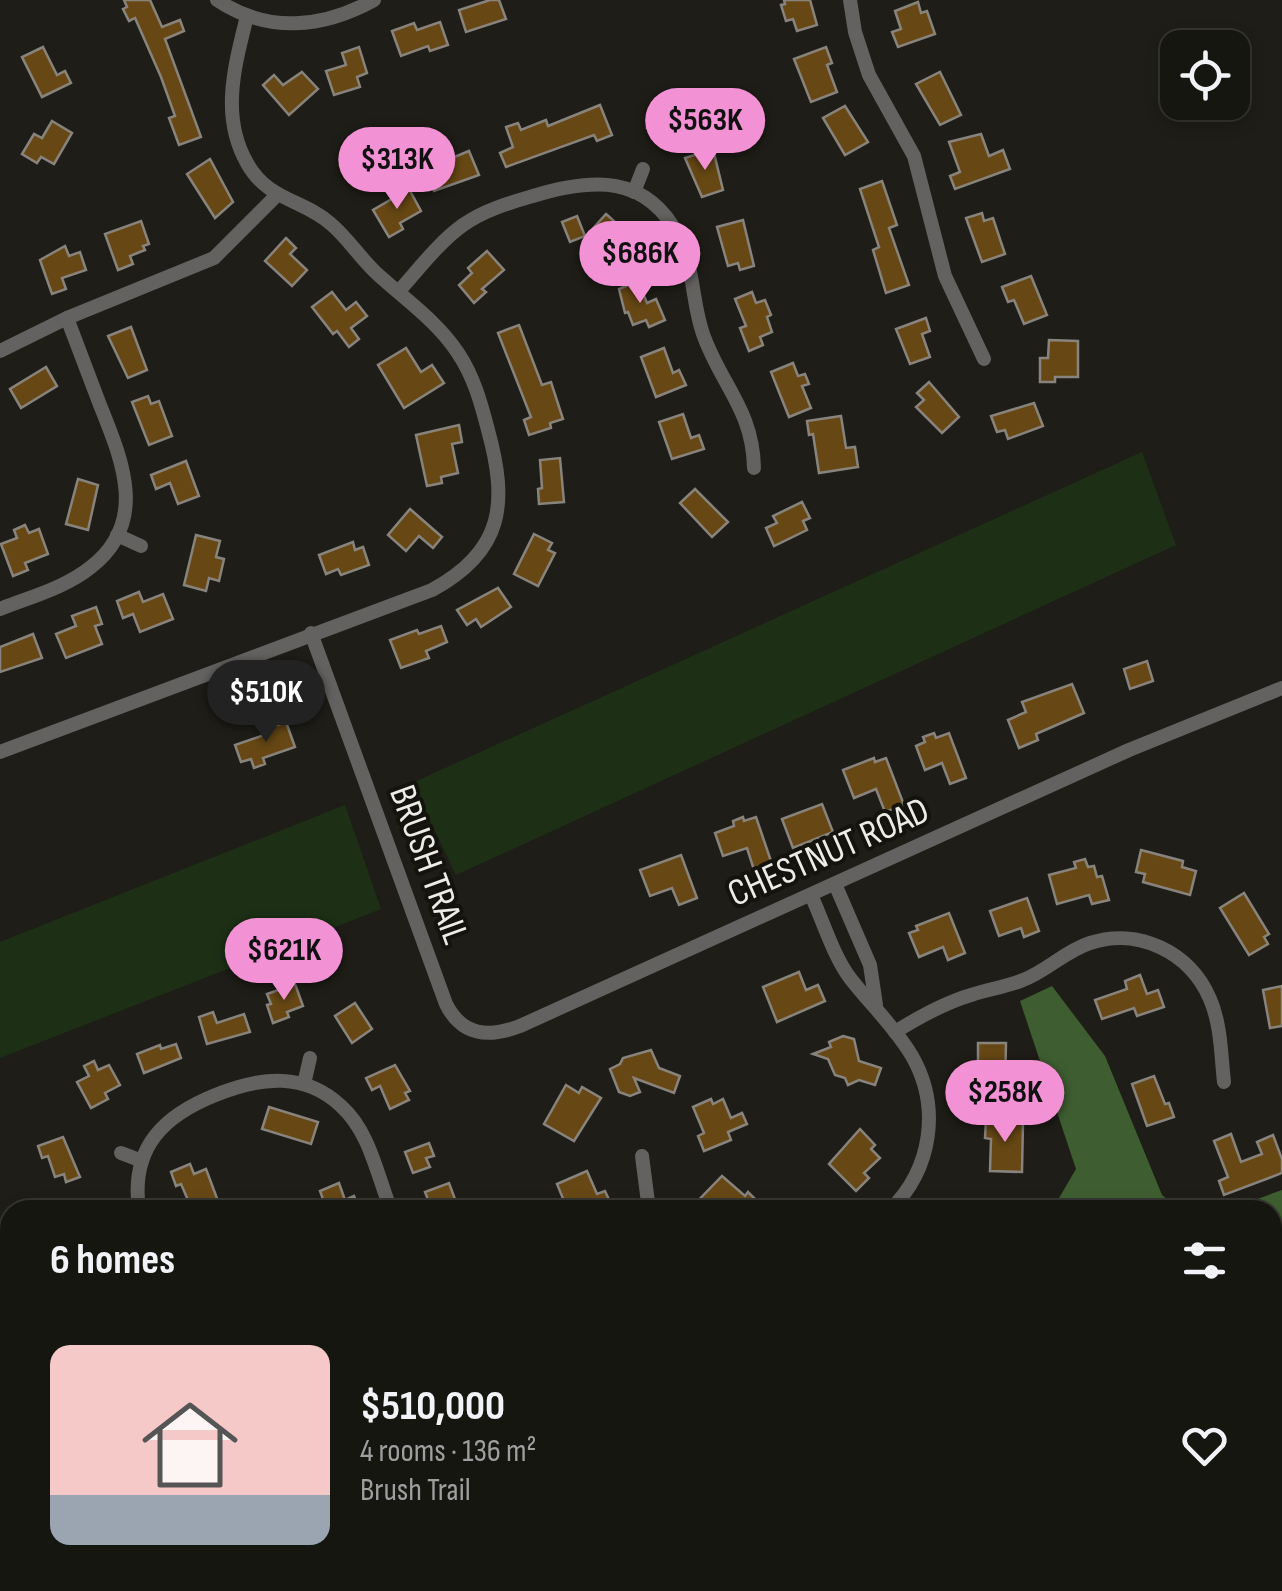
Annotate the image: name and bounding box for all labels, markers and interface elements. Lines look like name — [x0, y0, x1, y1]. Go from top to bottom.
map controls — [1160, 30, 1250, 120]
button: locate — [1160, 30, 1250, 120]
pin: $563K — [635, 88, 775, 173]
text: $563K — [667, 101, 743, 140]
pin: $313K — [327, 127, 467, 212]
text: $313K — [360, 140, 434, 179]
pin: $686K — [570, 221, 710, 306]
text: $686K — [601, 234, 679, 273]
pin: $510K — [196, 660, 336, 745]
text: $510K — [229, 673, 303, 712]
street label: BRUSH TRAIL — [379, 779, 478, 950]
street label: CHESTNUT ROAD — [721, 788, 936, 917]
pin: $621K — [214, 918, 354, 1003]
text: $621K — [247, 931, 321, 970]
pin: $258K — [935, 1060, 1075, 1145]
text: $258K — [967, 1073, 1043, 1112]
icon: filters — [1177, 1233, 1232, 1288]
text: 6 homes — [50, 1235, 175, 1286]
text: $510,000 — [360, 1381, 505, 1432]
icon: home — [130, 1385, 250, 1505]
icon: heart — [1177, 1418, 1232, 1473]
text: 4 rooms · 136 m² — [360, 1432, 536, 1471]
text: Brush Trail — [360, 1471, 471, 1510]

